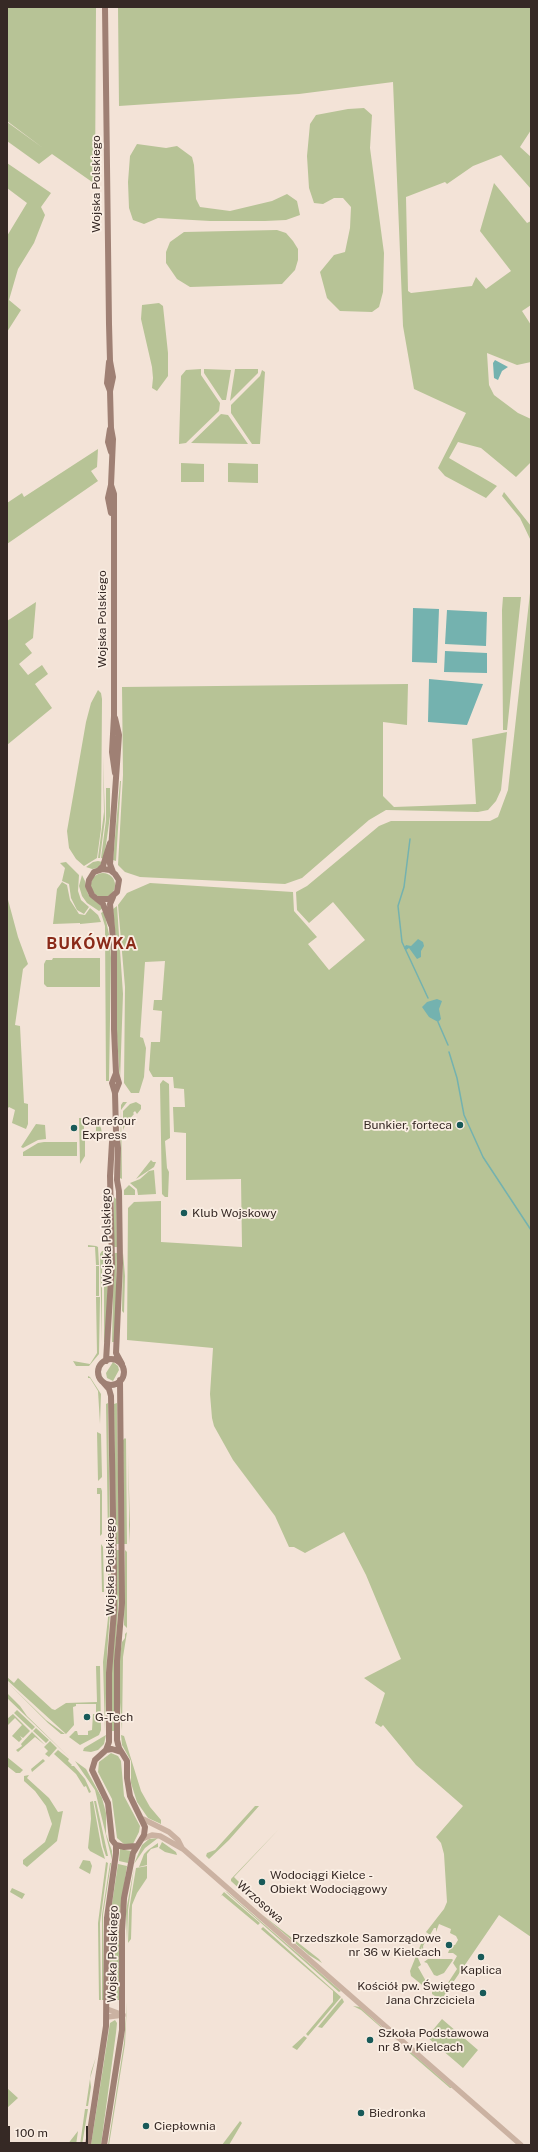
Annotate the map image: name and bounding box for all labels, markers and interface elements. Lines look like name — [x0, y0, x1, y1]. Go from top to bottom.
street label: Wojska Polskiego — [89, 135, 103, 233]
street label: Wojska Polskiego — [95, 570, 109, 668]
district label: BUKÓWKA — [46, 934, 138, 954]
place label: Carrefour Express — [82, 1114, 136, 1142]
place label: Bunkier, forteca — [363, 1118, 452, 1132]
marker: Bunkier, forteca — [455, 1120, 465, 1130]
marker: Carrefour Express — [69, 1123, 79, 1133]
street label: Wojska Polskiego — [99, 1188, 115, 1286]
place label: Klub Wojskowy — [192, 1206, 277, 1220]
marker: Klub Wojskowy — [179, 1208, 189, 1218]
street label: Wojska Polskiego — [103, 1518, 117, 1616]
place label: G-Tech — [95, 1710, 133, 1724]
marker: G-Tech — [82, 1712, 92, 1722]
place label: Wodociągi Kielce - Obiekt Wodociągowy — [270, 1868, 387, 1896]
marker: Wodociągi Kielce - Obiekt Wodociągowy — [257, 1877, 267, 1887]
street label: Wrzosowa — [234, 1878, 286, 1926]
street label: Wojska Polskiego — [105, 1905, 121, 2003]
place label: Przedszkole Samorządowe nr 36 w Kielcach — [292, 1931, 441, 1959]
marker: Przedszkole Samorządowe nr 36 w Kielcach — [444, 1940, 454, 1950]
marker: Kaplica — [476, 1952, 486, 1962]
place label: Kaplica — [460, 1963, 502, 1977]
place label: Kościół pw. Świętego Jana Chrzciciela — [357, 1979, 475, 2007]
marker: Kościół pw. Świętego Jana Chrzciciela — [478, 1988, 488, 1998]
place label: Szkoła Podstawowa nr 8 w Kielcach — [378, 2026, 489, 2054]
marker: Szkoła Podstawowa nr 8 w Kielcach — [365, 2035, 375, 2045]
place label: Biedronka — [369, 2106, 426, 2120]
marker: Biedronka — [356, 2108, 366, 2118]
scale bar — [10, 2118, 90, 2144]
place label: Ciepłownia — [154, 2119, 216, 2133]
marker: Ciepłownia — [141, 2121, 151, 2131]
text: 100 m — [15, 2126, 48, 2140]

